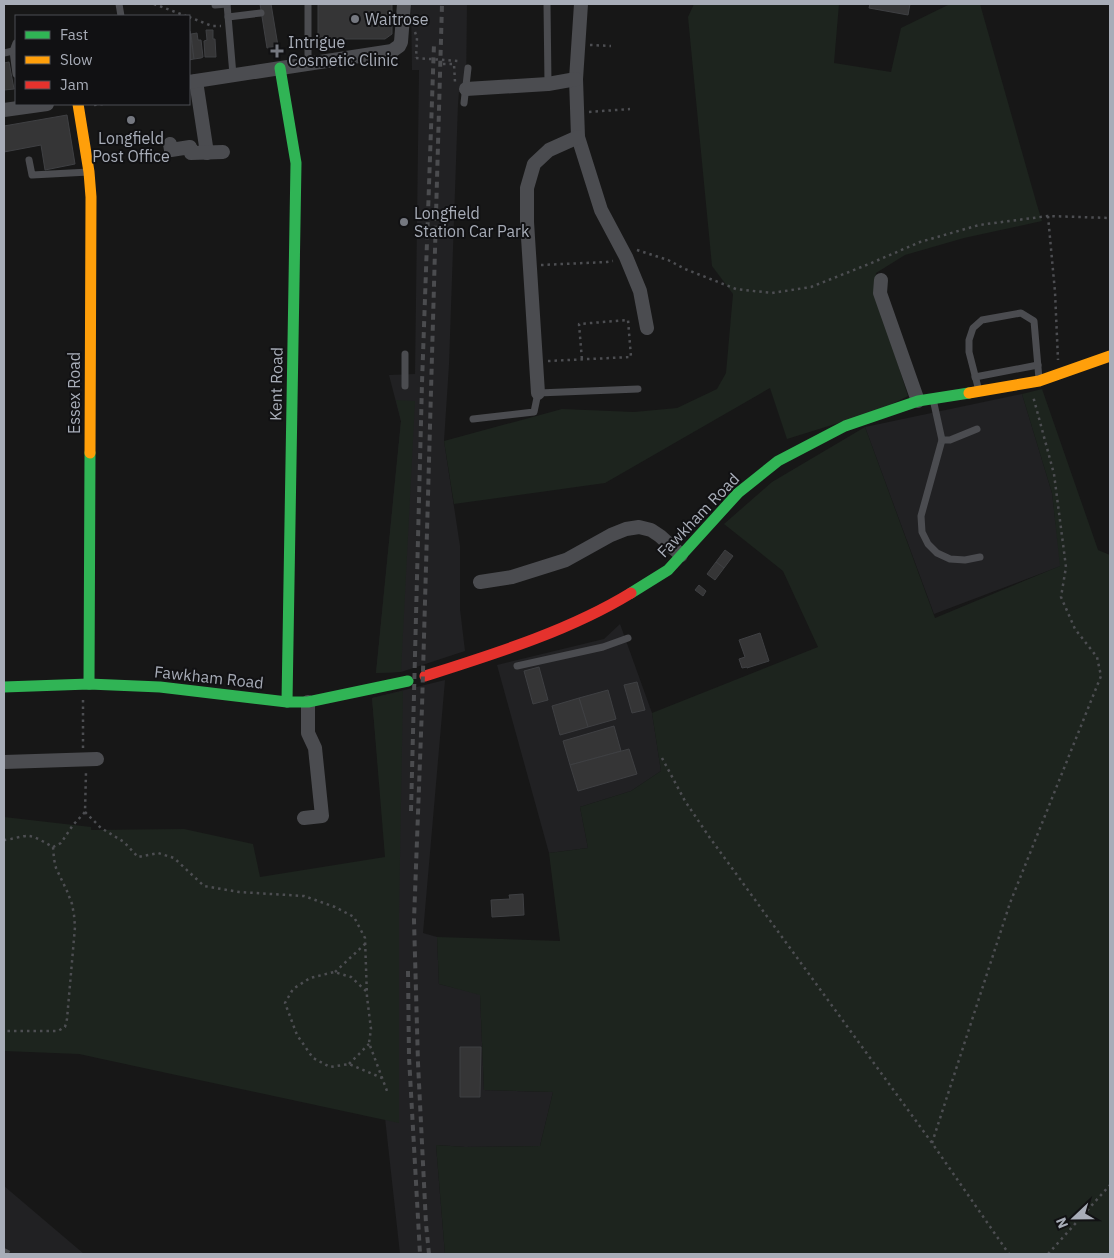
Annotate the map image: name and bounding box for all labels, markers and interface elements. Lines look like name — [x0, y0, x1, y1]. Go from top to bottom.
place label: Waitrose — [365, 9, 429, 29]
marker: Waitrose — [349, 13, 361, 25]
legend — [15, 15, 190, 105]
text: Fast — [60, 25, 88, 44]
place label: Intrigue Cosmetic Clinic — [288, 32, 398, 70]
marker: Intrigue Cosmetic Clinic — [270, 44, 284, 58]
text: Slow — [60, 50, 93, 69]
text: Jam — [60, 75, 89, 94]
marker: Longfield Post Office — [125, 114, 137, 126]
place label: Longfield Post Office — [92, 128, 170, 166]
place label: Longfield Station Car Park — [414, 203, 530, 241]
marker: Longfield Station Car Park — [398, 216, 410, 228]
street label: Kent Road — [265, 347, 287, 421]
street label: Essex Road — [64, 352, 84, 434]
street label: Fawkham Road — [653, 469, 743, 561]
street label: Fawkham Road — [153, 661, 265, 693]
north arrow — [1049, 1193, 1099, 1243]
text: N — [1052, 1215, 1072, 1231]

